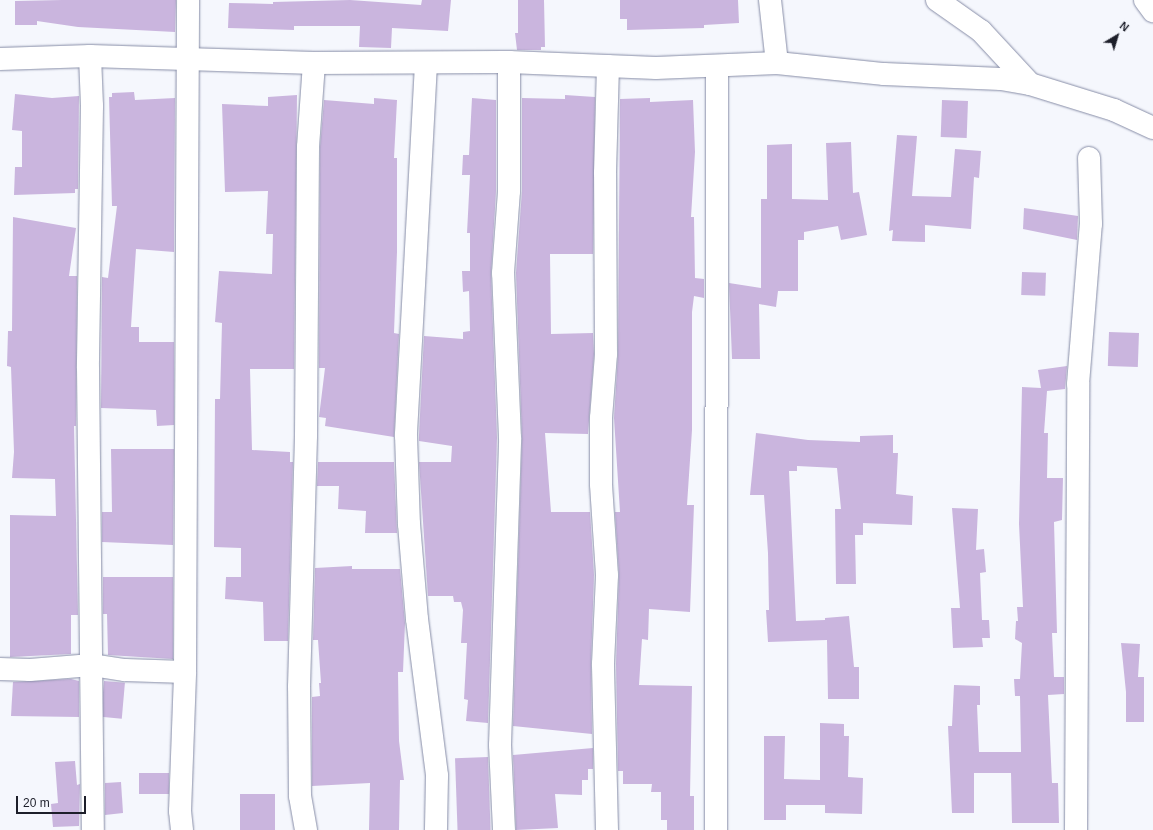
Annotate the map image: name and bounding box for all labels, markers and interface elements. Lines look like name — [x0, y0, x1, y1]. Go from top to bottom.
north arrow — [1097, 16, 1137, 56]
text: N — [1118, 19, 1131, 34]
scale bar — [18, 788, 88, 814]
text: 20 m — [23, 796, 50, 810]

